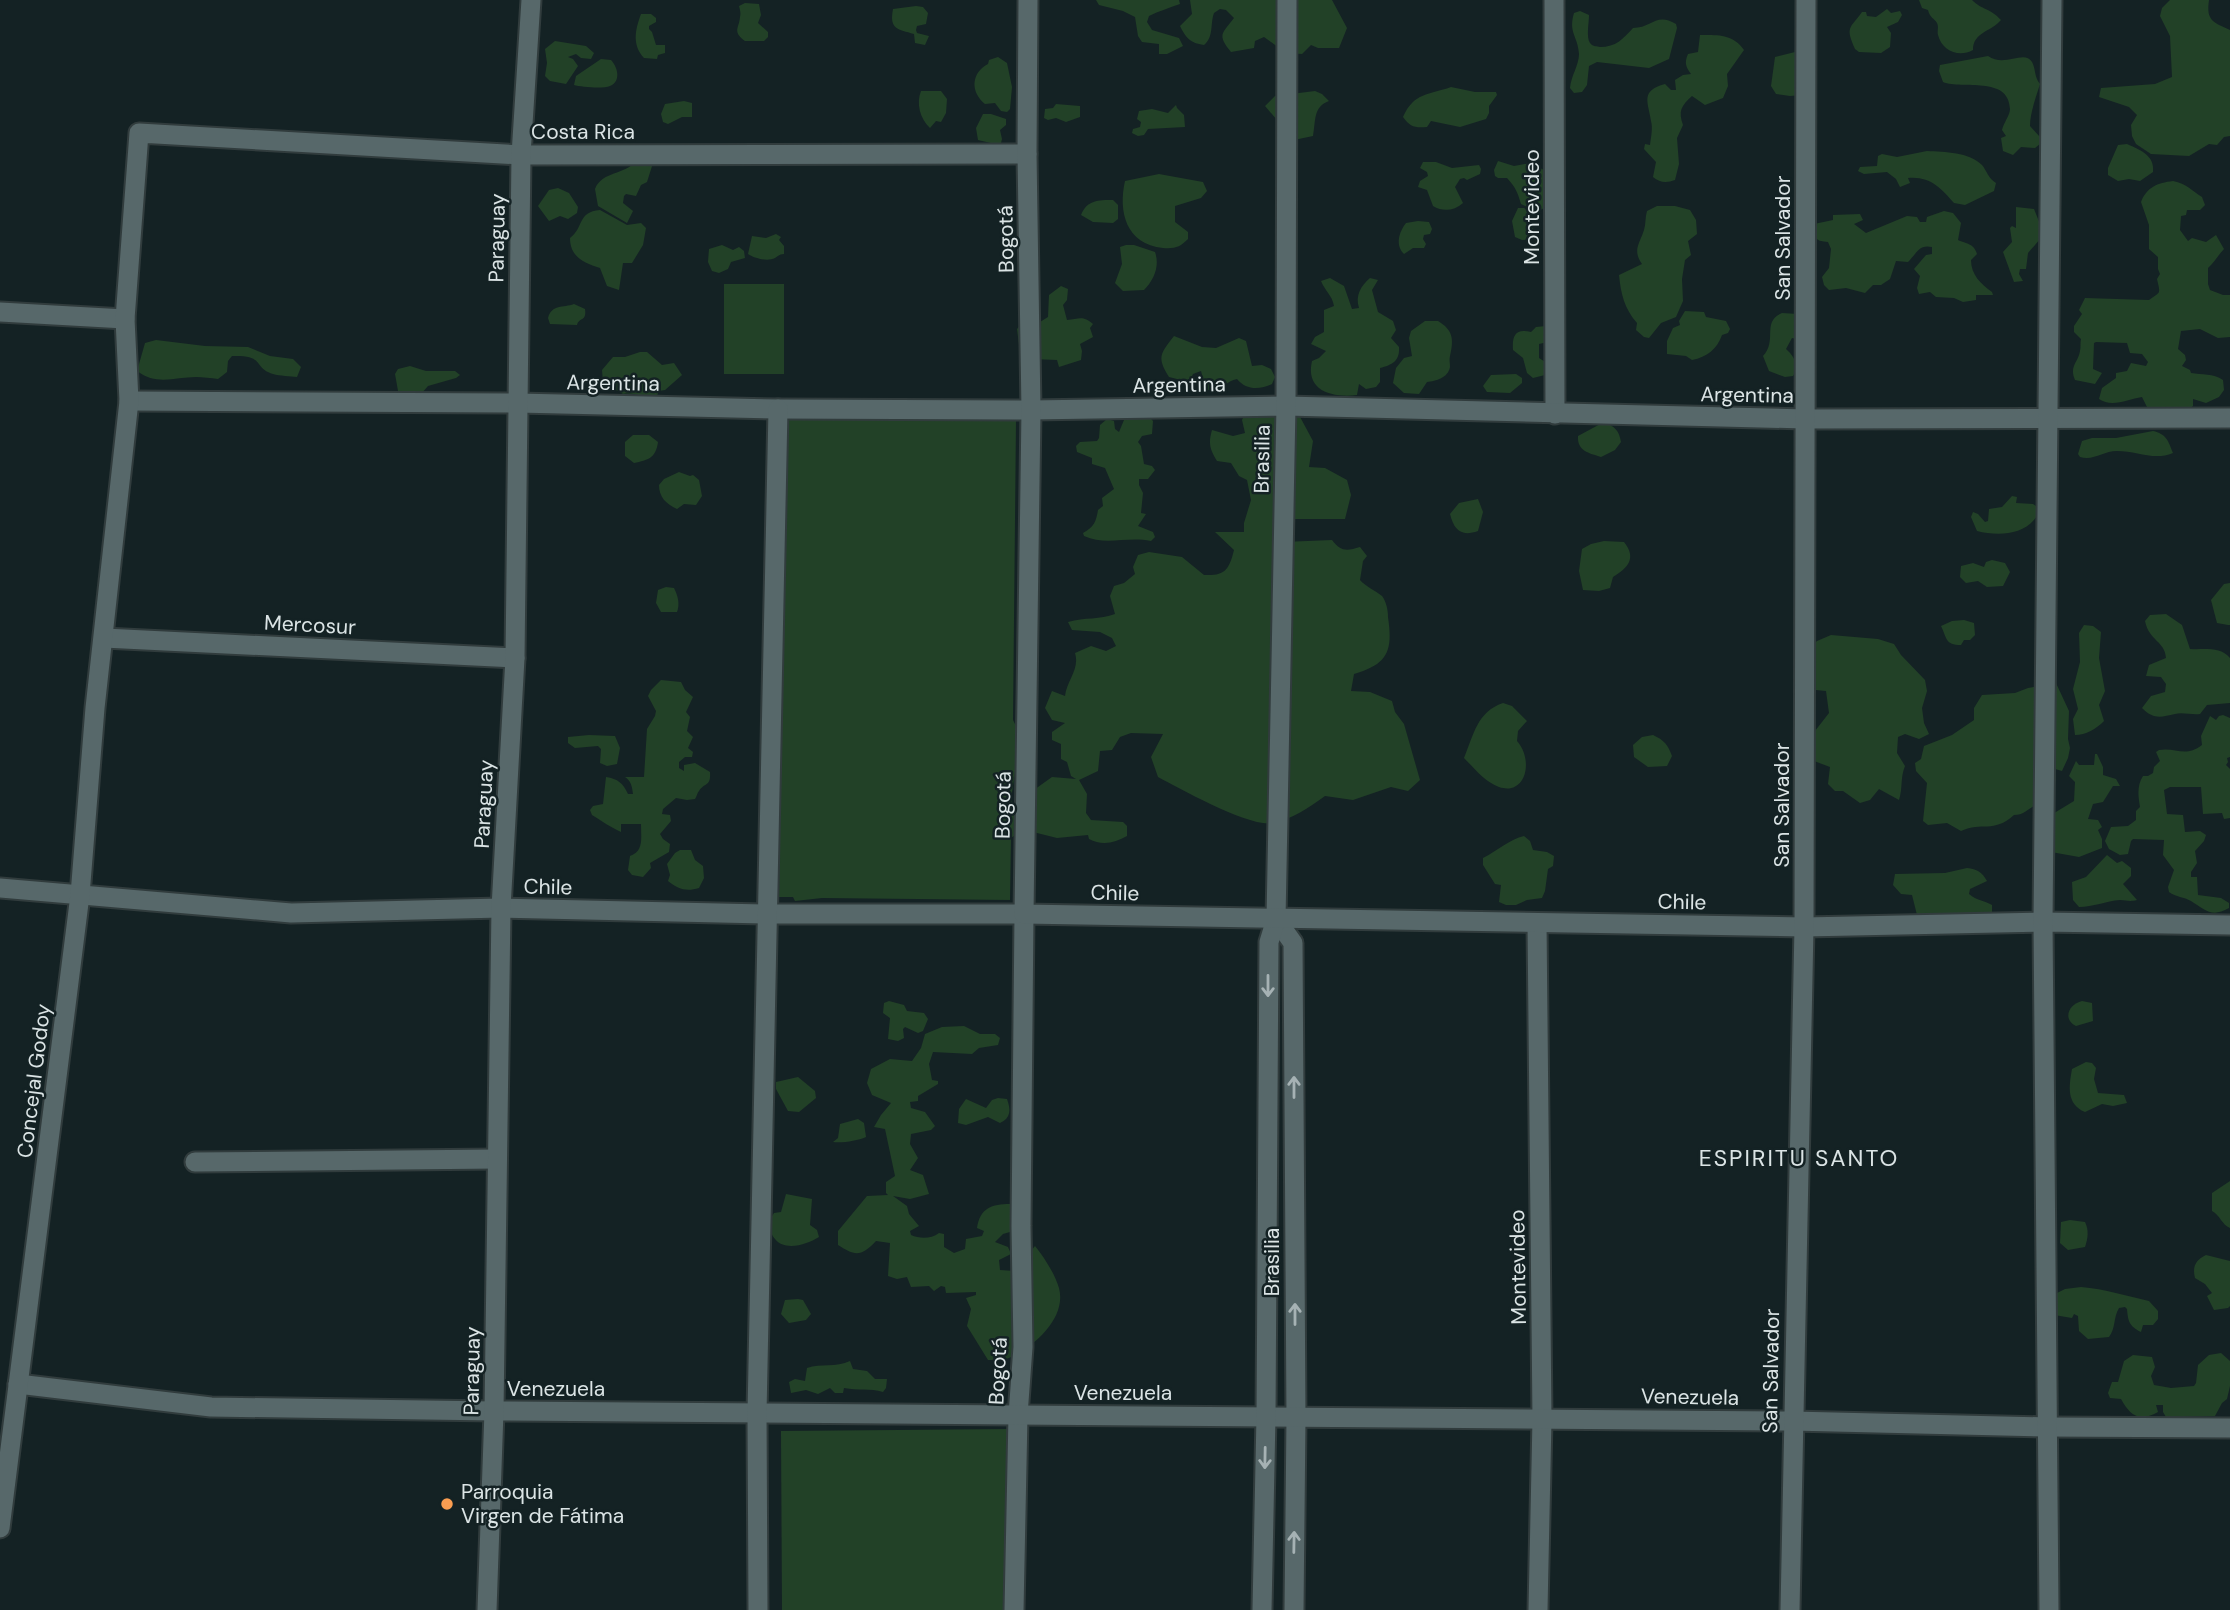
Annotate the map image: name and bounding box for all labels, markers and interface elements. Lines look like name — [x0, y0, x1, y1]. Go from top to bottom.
street label: Costa Rica — [531, 118, 635, 146]
street label: Montevideo — [1518, 149, 1546, 265]
street label: San Salvador — [1769, 175, 1797, 300]
street label: Paraguay — [482, 193, 512, 283]
street label: Bogotá — [991, 205, 1021, 273]
street label: Argentina — [566, 368, 660, 398]
street label: Argentina — [1132, 370, 1226, 400]
street label: Argentina — [1700, 380, 1794, 410]
street label: Brasilia — [1247, 424, 1277, 494]
street label: Mercosur — [263, 609, 357, 641]
street label: San Salvador — [1768, 742, 1796, 867]
street label: Paraguay — [468, 759, 500, 849]
street label: Bogotá — [988, 771, 1018, 839]
street label: Chile — [523, 873, 573, 901]
street label: Chile — [1090, 879, 1140, 907]
street label: Chile — [1657, 888, 1707, 916]
one-way arrow — [1262, 974, 1275, 997]
street label: Concejal Godoy — [11, 1002, 57, 1160]
one-way arrow — [1287, 1076, 1301, 1099]
district label: ESPIRITU SANTO — [1699, 1143, 1899, 1173]
street label: Montevideo — [1503, 1209, 1533, 1325]
street label: Brasilia — [1258, 1228, 1286, 1296]
one-way arrow — [1288, 1303, 1302, 1326]
street label: San Salvador — [1756, 1308, 1786, 1434]
street label: Paraguay — [457, 1326, 487, 1416]
street label: Bogotá — [982, 1336, 1014, 1406]
street label: Venezuela — [507, 1375, 605, 1403]
street label: Venezuela — [1074, 1379, 1172, 1407]
street label: Venezuela — [1641, 1382, 1739, 1412]
one-way arrow — [1258, 1446, 1272, 1469]
place label: Parroquia Virgen de Fátima — [461, 1478, 624, 1530]
marker: Parroquia Virgen de Fátima — [439, 1496, 455, 1512]
one-way arrow — [1288, 1531, 1301, 1554]

